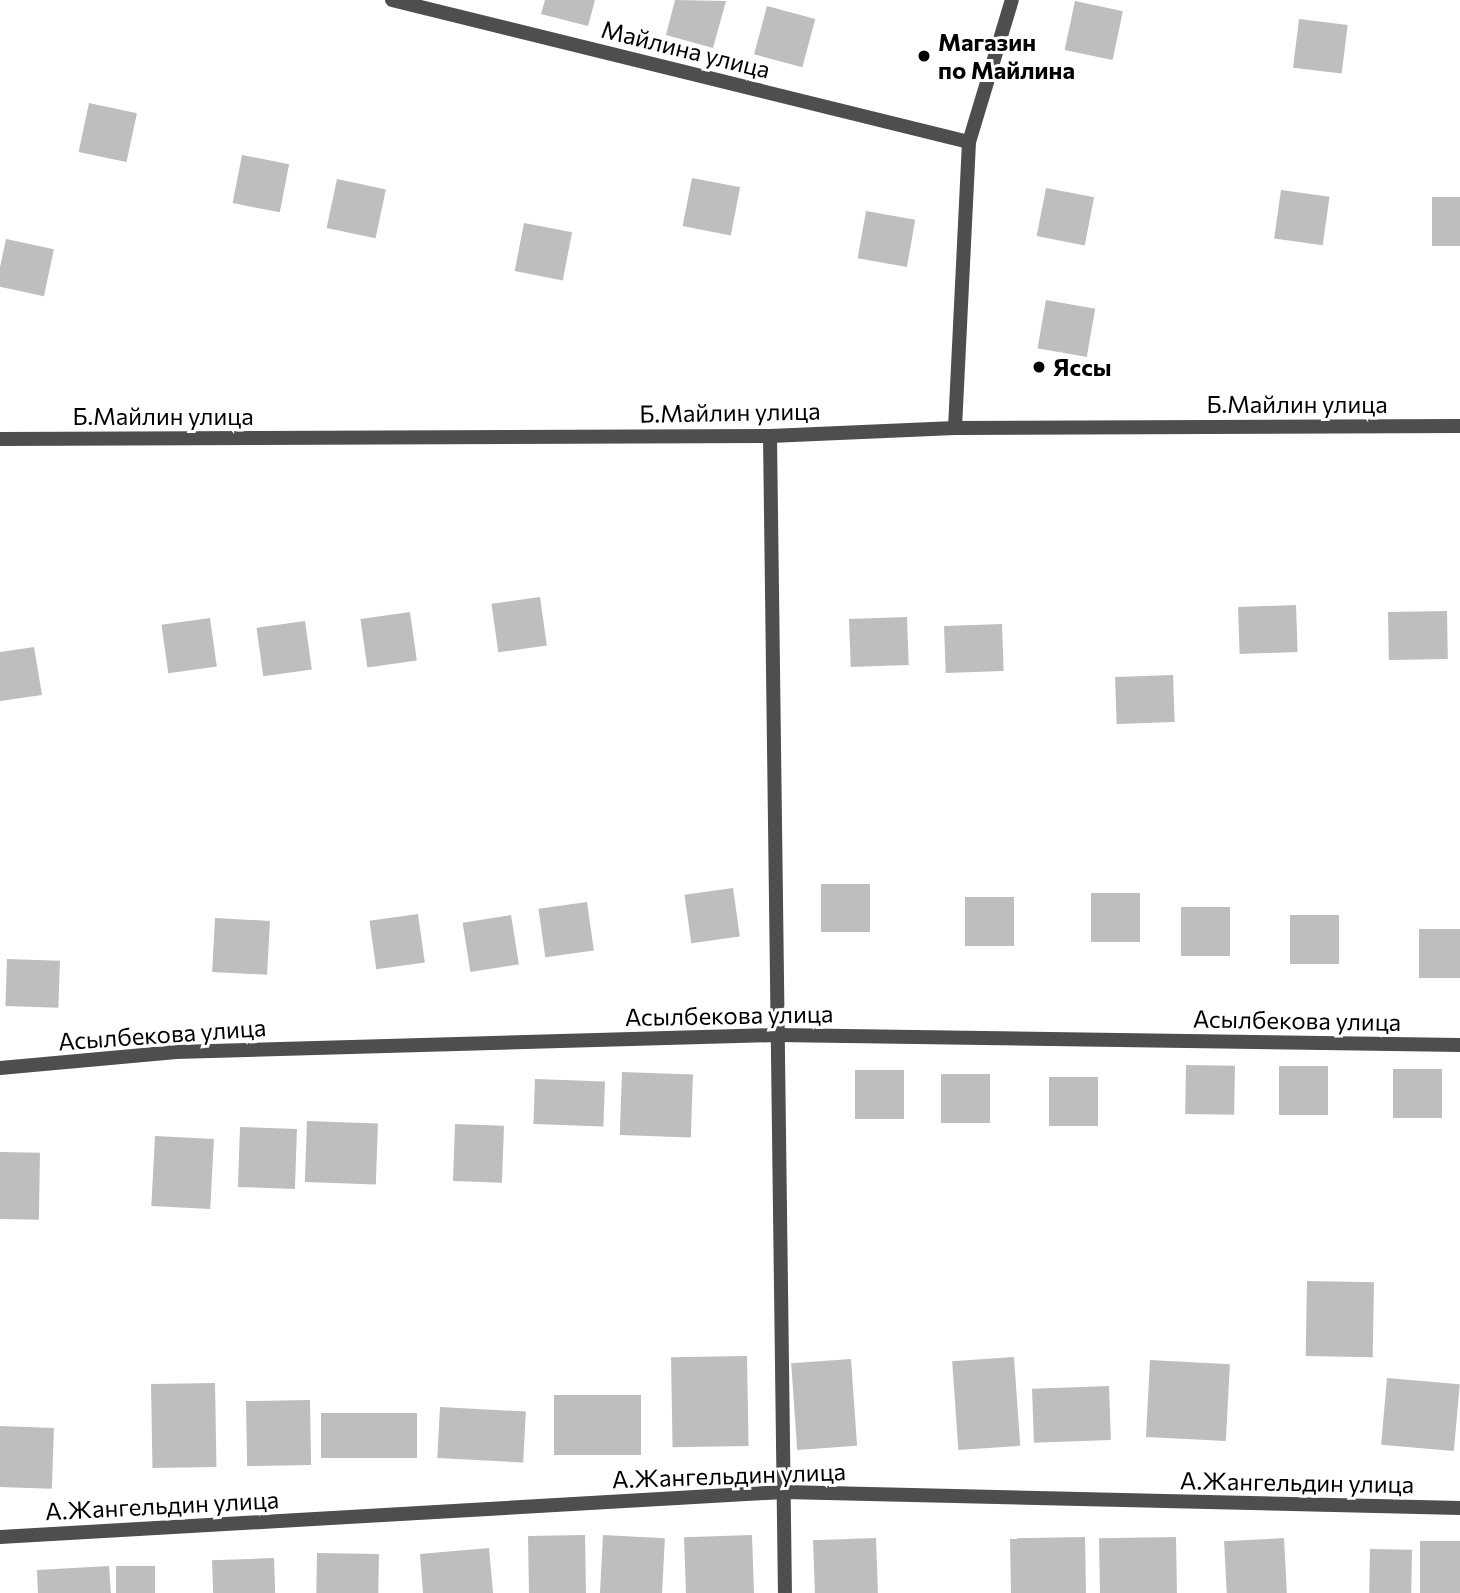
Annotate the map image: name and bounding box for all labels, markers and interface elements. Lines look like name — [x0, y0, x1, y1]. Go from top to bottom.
street label: Майлина улица — [599, 14, 773, 84]
place label: Магазин по Майлина — [938, 28, 1075, 84]
marker: Магазин по Майлина — [916, 48, 932, 64]
place label: Яссы — [1053, 353, 1112, 381]
marker: Яссы — [1031, 359, 1047, 375]
street label: Б.Майлин улица — [1206, 390, 1388, 418]
street label: Б.Майлин улица — [639, 396, 821, 428]
street label: Б.Майлин улица — [72, 402, 254, 430]
street label: Асылбекова улица — [625, 999, 833, 1031]
street label: Асылбекова улица — [1193, 1004, 1401, 1036]
street label: Асылбекова улица — [57, 1012, 267, 1056]
street label: А.Жангельдин улица — [612, 1457, 846, 1493]
street label: А.Жангельдин улица — [1180, 1466, 1414, 1498]
street label: А.Жангельдин улица — [44, 1484, 280, 1526]

